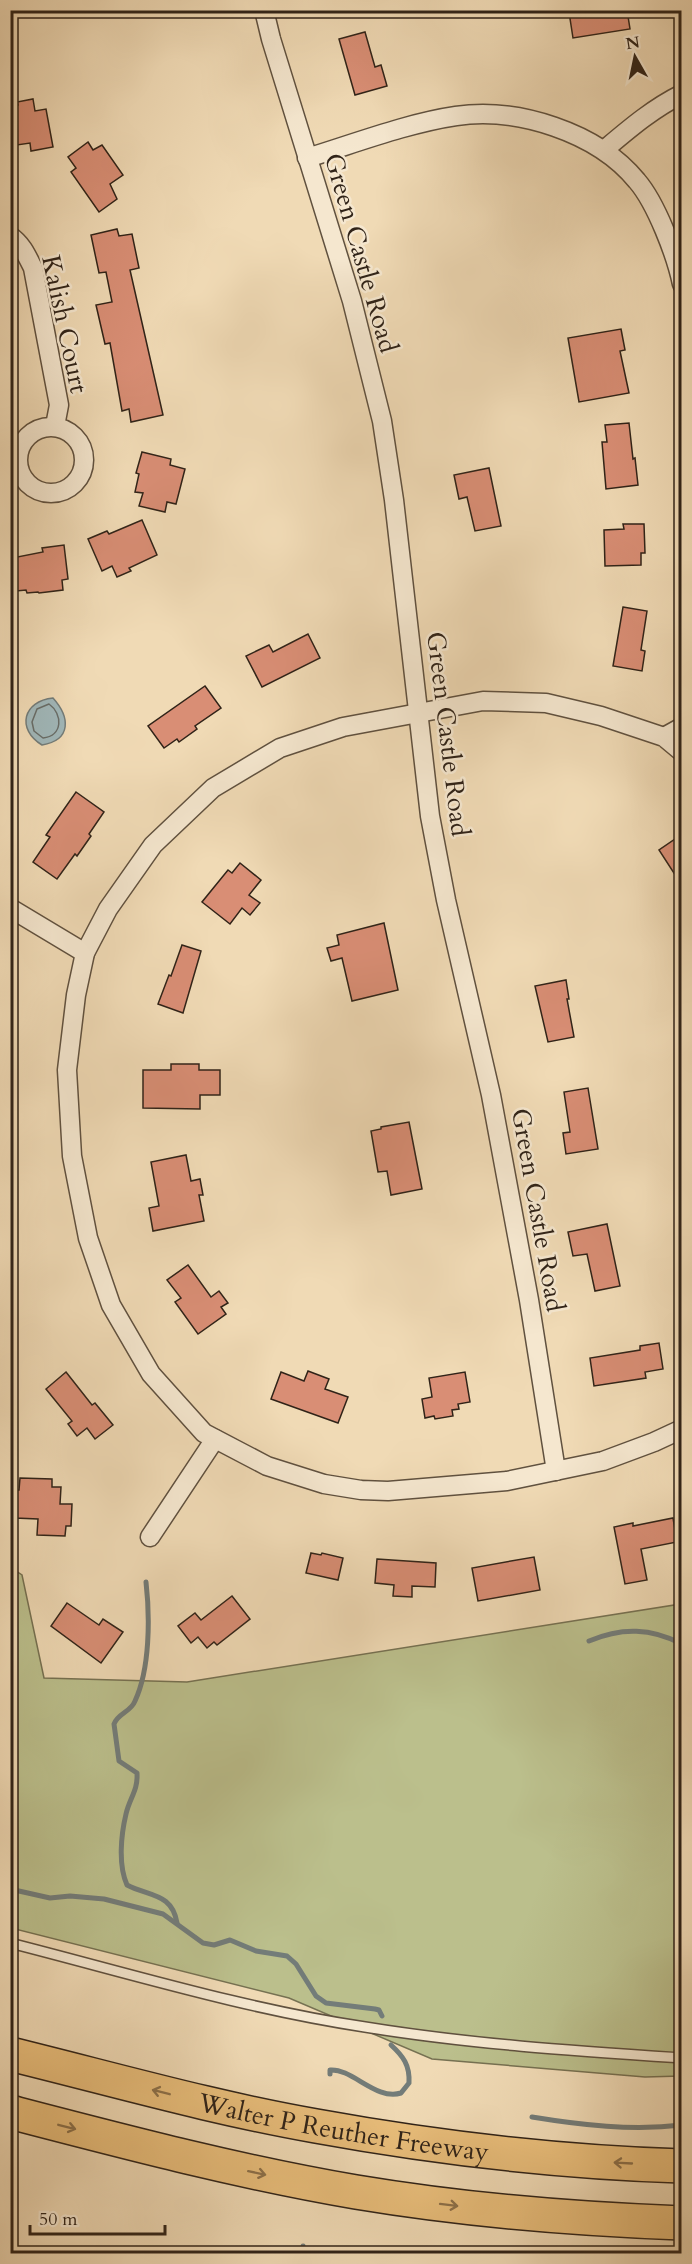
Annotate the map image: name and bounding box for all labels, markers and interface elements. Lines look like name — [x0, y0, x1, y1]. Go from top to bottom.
north arrow — [605, 27, 665, 87]
text: N — [624, 31, 641, 55]
street label: Green Castle Road — [316, 149, 406, 357]
street label: Kalish Court — [33, 252, 97, 396]
street label: Green Castle Road — [418, 630, 478, 839]
street label: Green Castle Road — [503, 1106, 573, 1315]
street label: Walter P Reuther Freeway — [194, 2084, 491, 2169]
one-way arrow — [152, 2086, 171, 2097]
one-way arrow — [57, 2122, 76, 2133]
one-way arrow — [614, 2157, 634, 2168]
one-way arrow — [246, 2168, 266, 2179]
scale bar — [30, 2198, 165, 2236]
one-way arrow — [438, 2200, 458, 2211]
text: 50 m — [39, 2207, 78, 2232]

